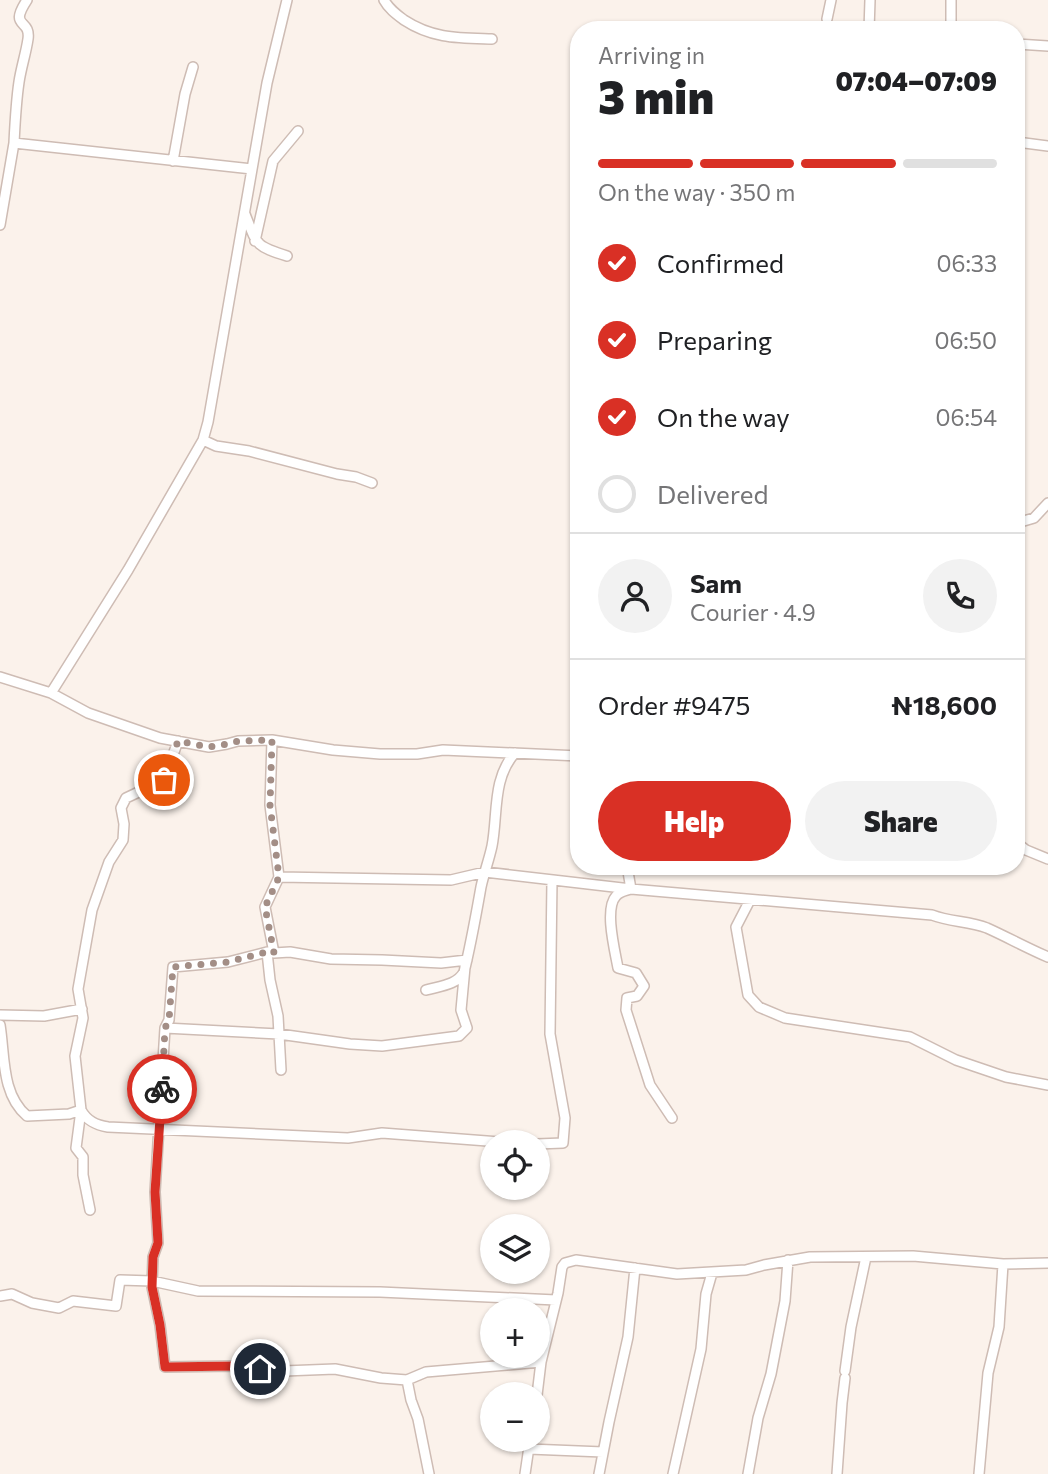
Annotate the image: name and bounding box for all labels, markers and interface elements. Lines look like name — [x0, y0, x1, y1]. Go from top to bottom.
text: Arriving in — [598, 41, 705, 69]
text: 07:04–07:09 — [835, 65, 997, 96]
text: 3 min — [598, 67, 714, 123]
text: On the way · 350 m — [598, 178, 795, 206]
icon: check — [598, 244, 636, 282]
text: Confirmed — [657, 247, 784, 278]
text: 06:33 — [936, 249, 997, 277]
icon: check — [598, 321, 636, 359]
text: Preparing — [657, 324, 772, 355]
text: 06:50 — [934, 326, 997, 354]
icon: check — [598, 398, 636, 436]
text: On the way — [657, 401, 790, 432]
text: 06:54 — [936, 403, 997, 431]
text: Delivered — [657, 478, 768, 509]
button: person — [598, 559, 672, 633]
button: phone — [923, 559, 997, 633]
text: Sam — [690, 567, 742, 598]
text: Courier · 4.9 — [690, 598, 816, 626]
text: Order #9475 — [598, 689, 751, 720]
text: ₦18,600 — [891, 689, 997, 720]
pin — [134, 750, 194, 810]
icon: bag — [145, 761, 183, 799]
button: Help — [598, 781, 791, 861]
button: Share — [805, 781, 997, 861]
courier — [127, 1054, 197, 1124]
icon: bike — [143, 1070, 181, 1108]
map controls — [480, 1130, 550, 1452]
button: locate — [480, 1130, 550, 1200]
button: layers — [480, 1214, 550, 1284]
button: + — [480, 1298, 550, 1368]
pin — [230, 1339, 290, 1399]
icon: home — [241, 1350, 279, 1388]
button: − — [480, 1382, 550, 1452]

